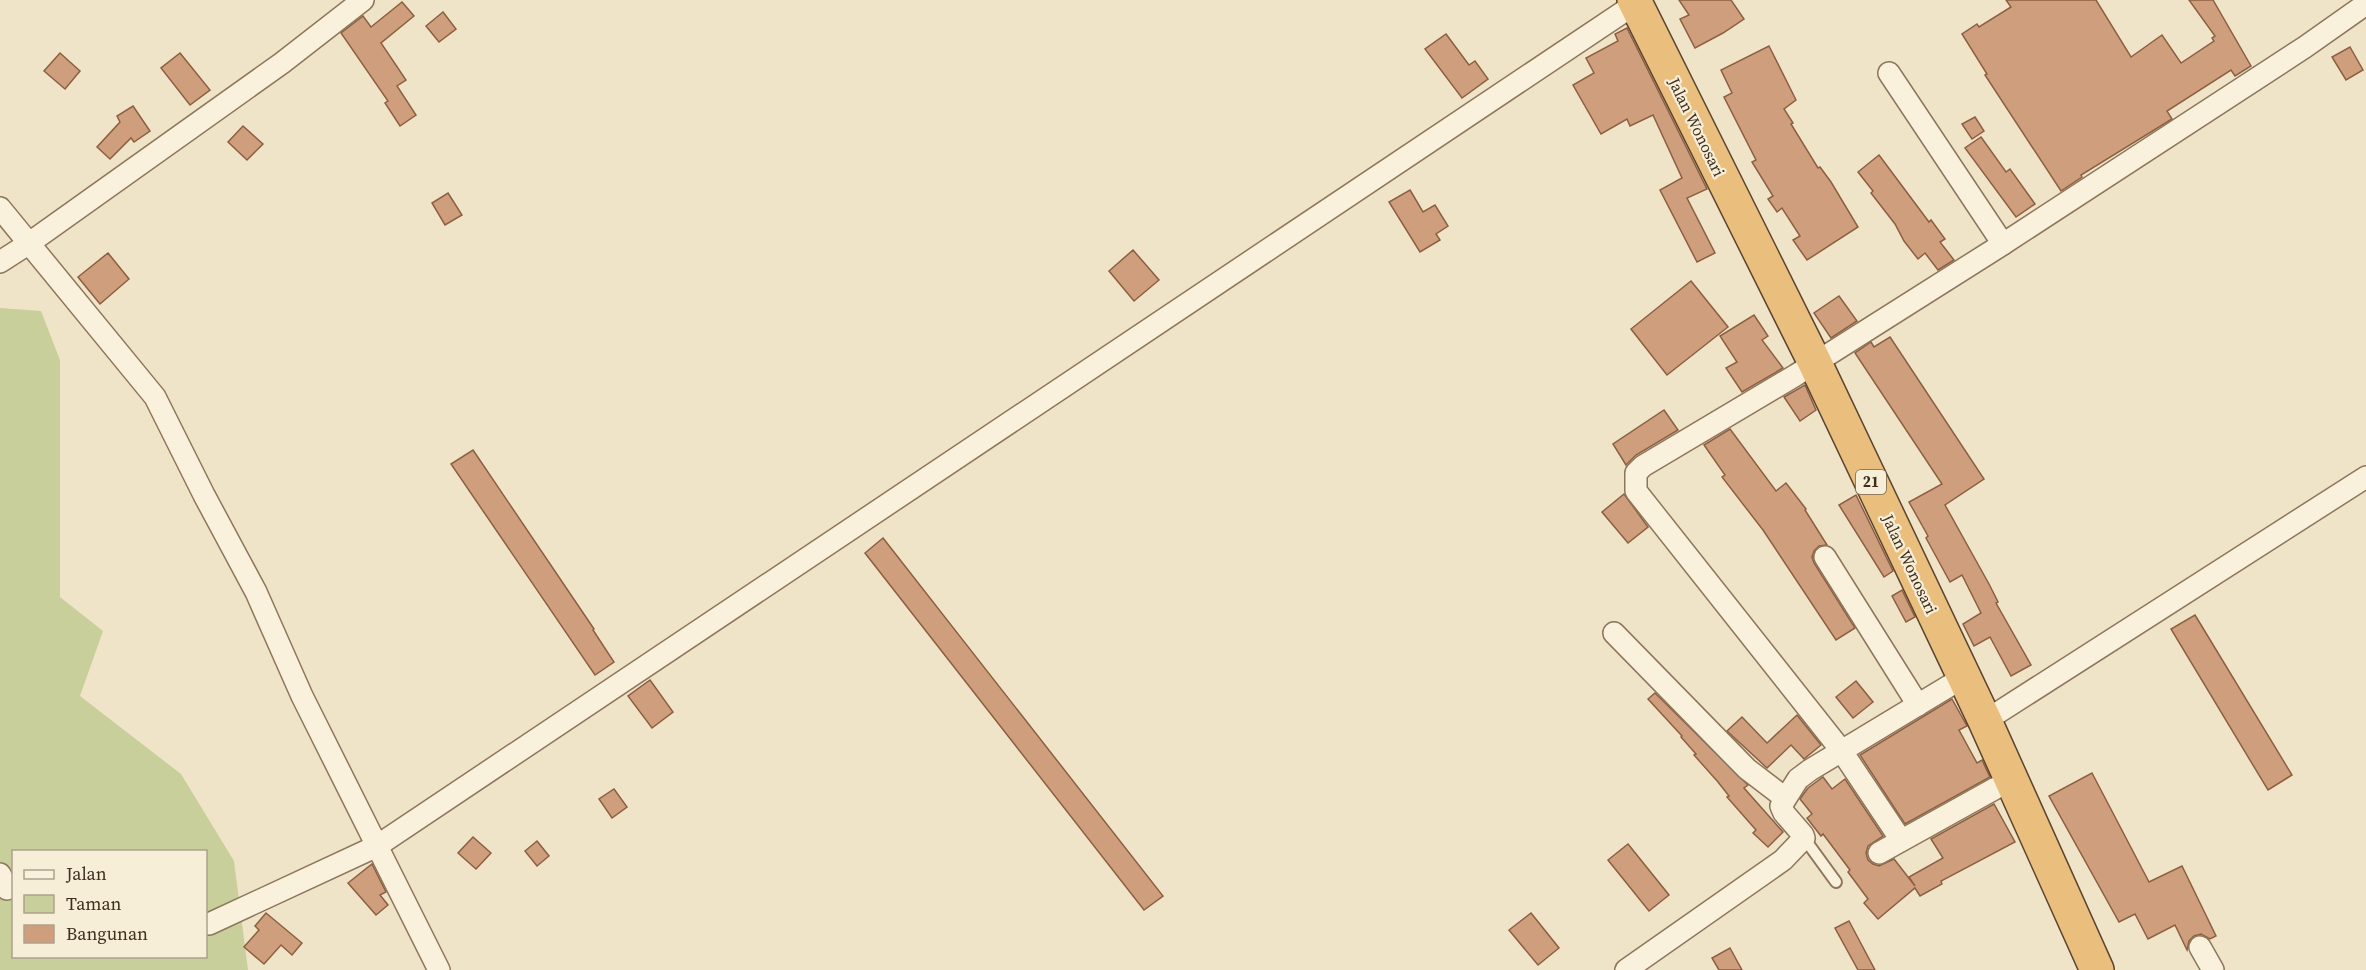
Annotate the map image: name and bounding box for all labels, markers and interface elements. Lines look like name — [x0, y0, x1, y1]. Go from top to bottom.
street label: Jalan Wonosari — [1663, 73, 1731, 180]
road number: 21 — [1856, 470, 1886, 494]
street label: Jalan Wonosari — [1877, 510, 1943, 618]
legend — [12, 850, 207, 958]
text: Jalan — [65, 861, 107, 886]
text: Taman — [66, 891, 121, 916]
text: Bangunan — [66, 921, 148, 946]

